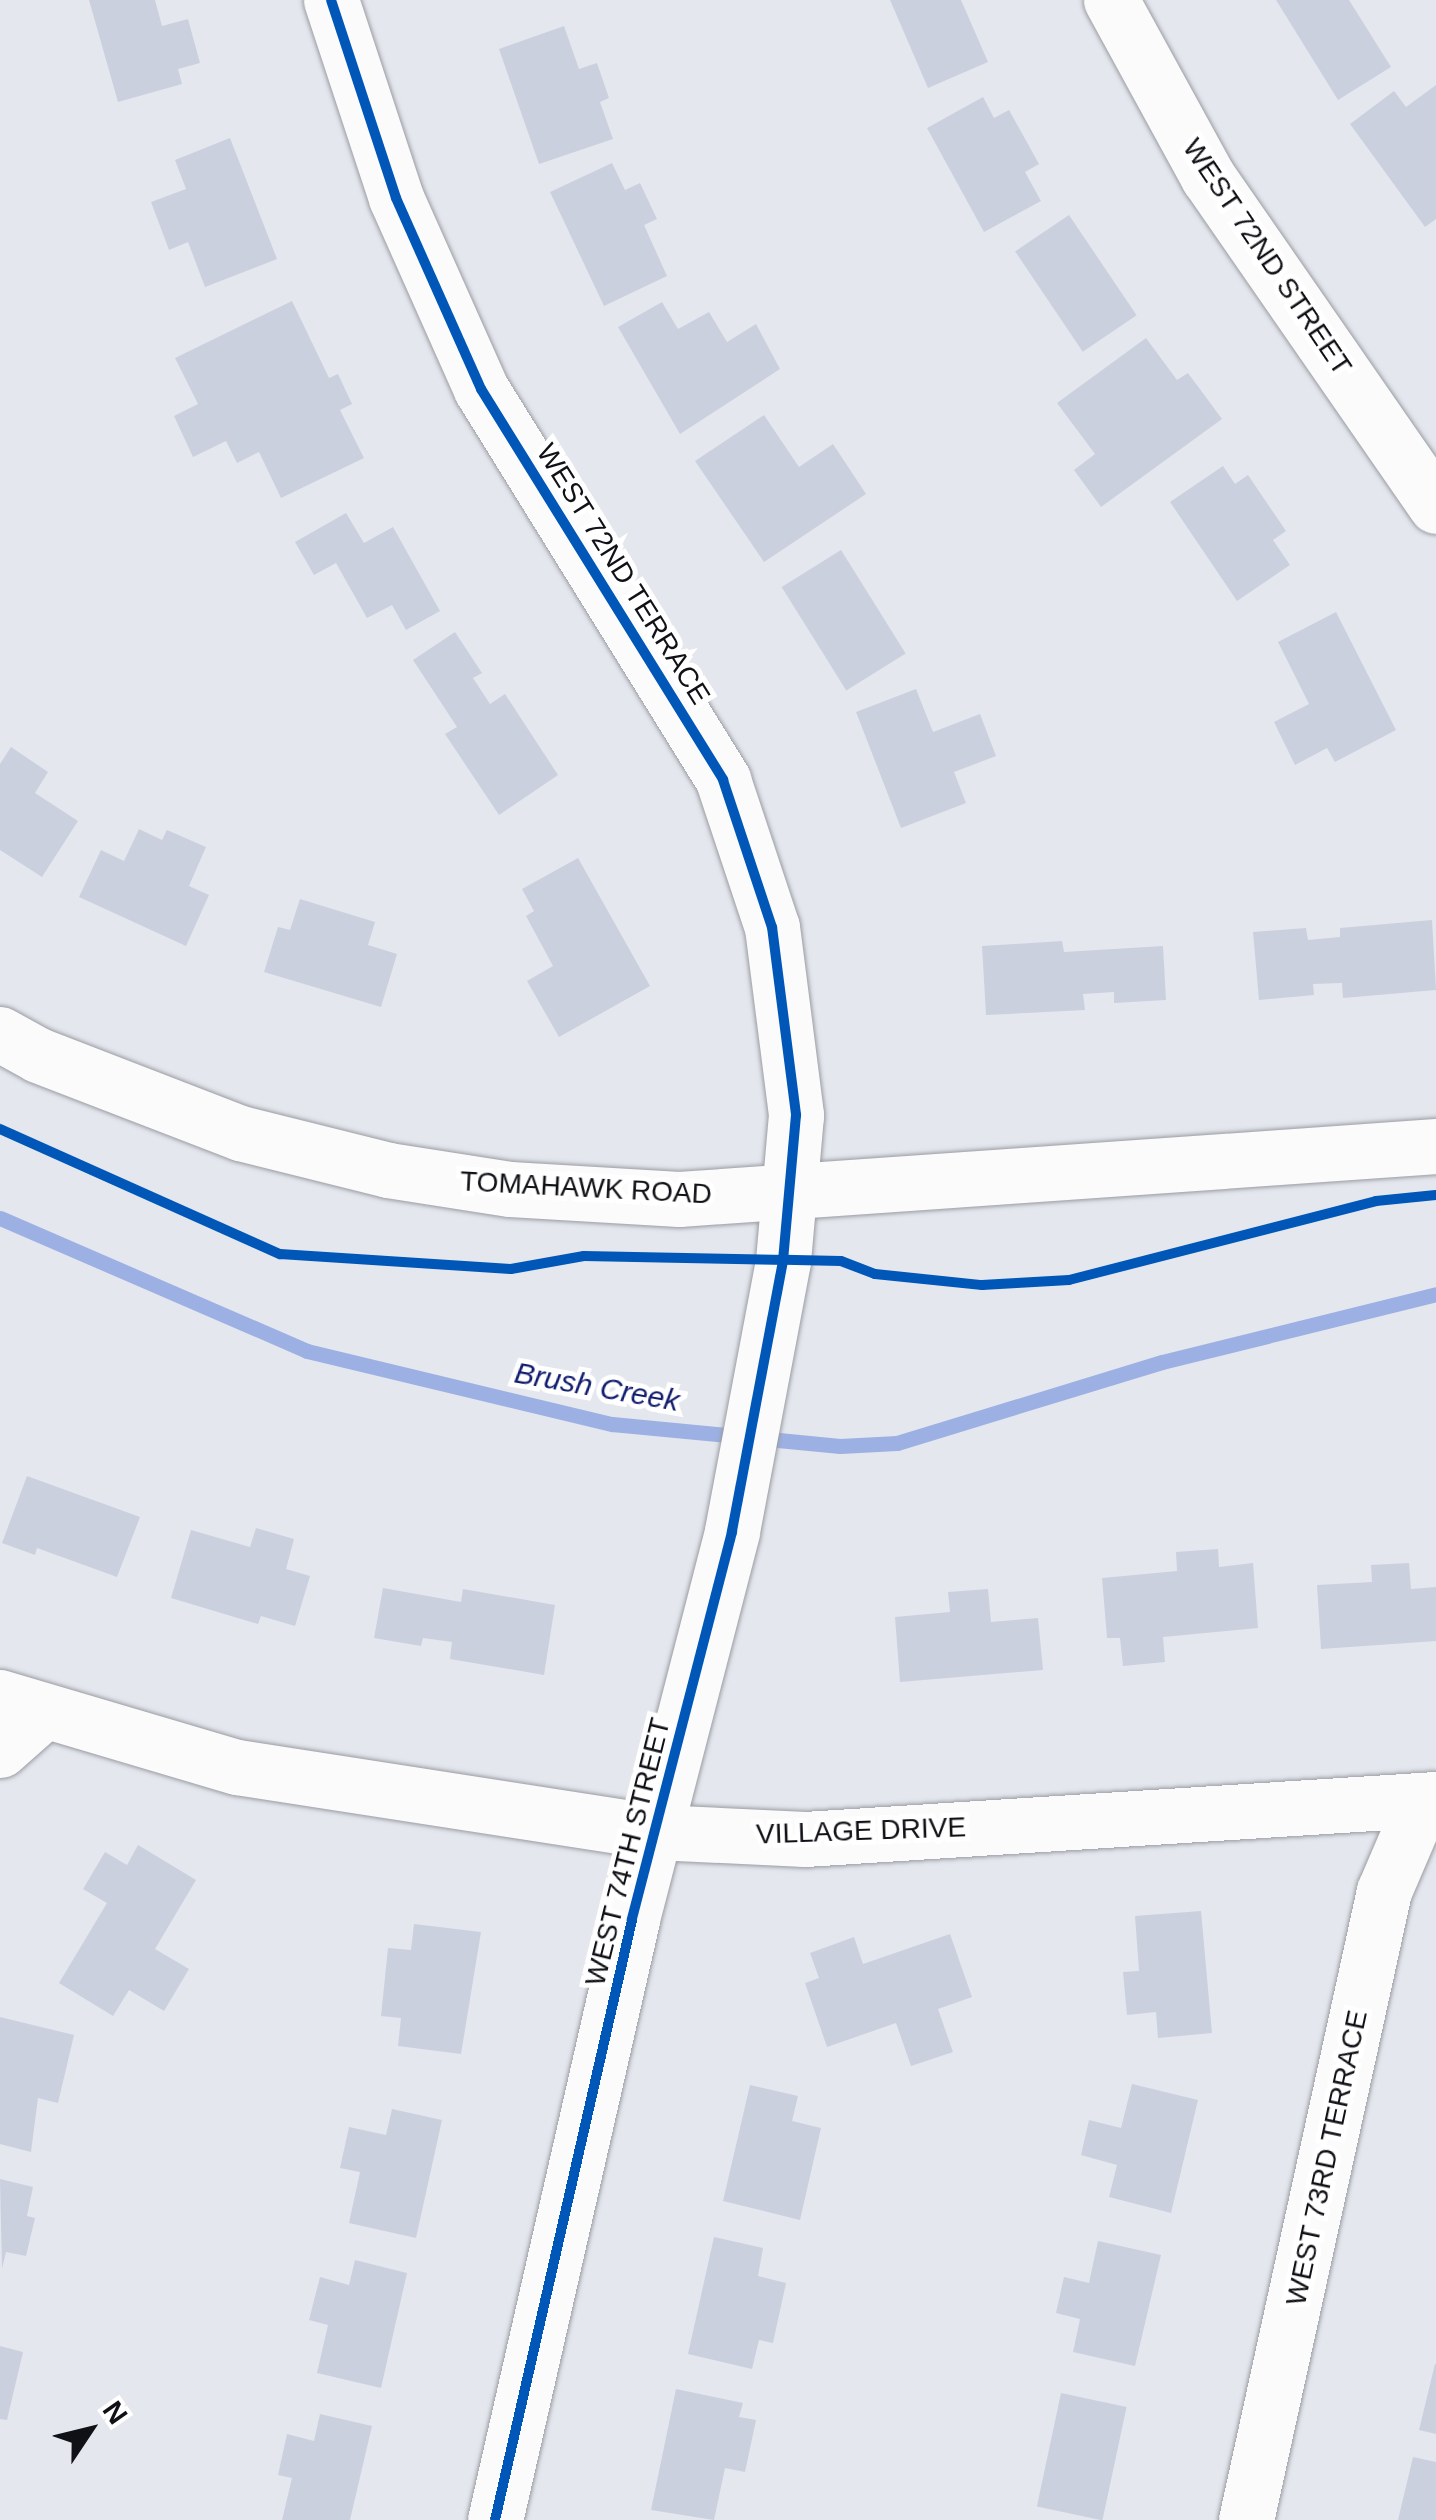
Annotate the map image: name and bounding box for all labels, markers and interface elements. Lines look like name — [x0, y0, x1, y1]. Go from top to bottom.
street label: WEST 72ND STREET — [1175, 132, 1359, 382]
street label: WEST 72ND TERRACE — [529, 437, 717, 711]
street label: TOMAHAWK ROAD — [459, 1165, 713, 1211]
water label: Brush Creek — [512, 1355, 682, 1419]
street label: WEST 74TH STREET — [578, 1714, 678, 1990]
street label: VILLAGE DRIVE — [755, 1811, 967, 1851]
street label: WEST 73RD TERRACE — [1279, 2007, 1375, 2309]
north arrow — [40, 2380, 140, 2480]
text: N — [96, 2395, 133, 2430]

